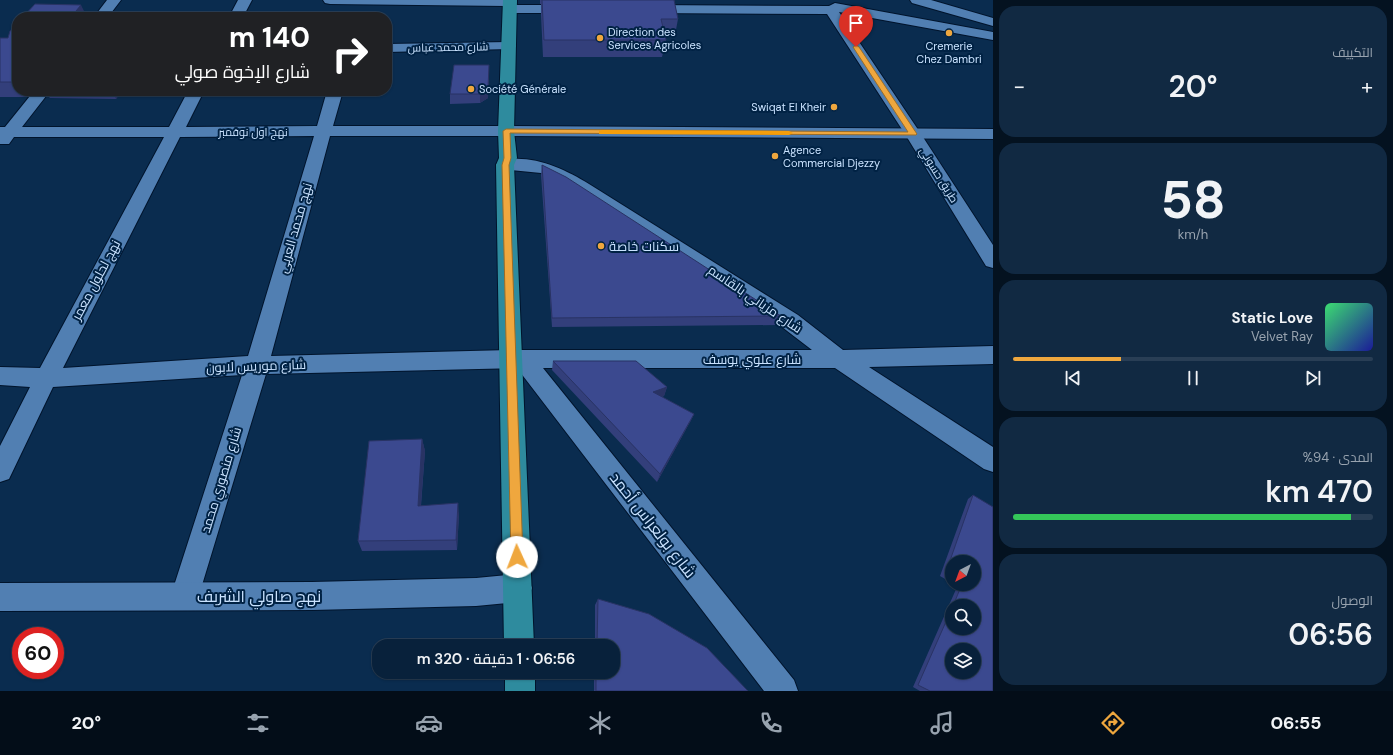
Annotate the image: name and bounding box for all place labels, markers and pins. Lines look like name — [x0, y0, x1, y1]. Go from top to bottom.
pin — [839, 6, 873, 47]
place label: Direction des Services Agricoles — [608, 25, 701, 52]
marker: Cremerie Chez Dambri — [944, 28, 954, 38]
marker: Direction des Services Agricoles — [595, 33, 605, 43]
place label: Cremerie Chez Dambri — [916, 39, 982, 66]
place label: Société Générale — [479, 82, 566, 96]
marker: Société Générale — [466, 84, 476, 94]
place label: Swiqat El Kheir — [751, 100, 826, 114]
marker: Swiqat El Kheir — [829, 102, 839, 112]
place label: Agence Commercial Djezzy — [783, 143, 880, 170]
marker: Agence Commercial Djezzy — [770, 151, 780, 161]
place label: سكنات خاصة — [609, 238, 679, 255]
marker: سكنات خاصة — [596, 241, 606, 251]

